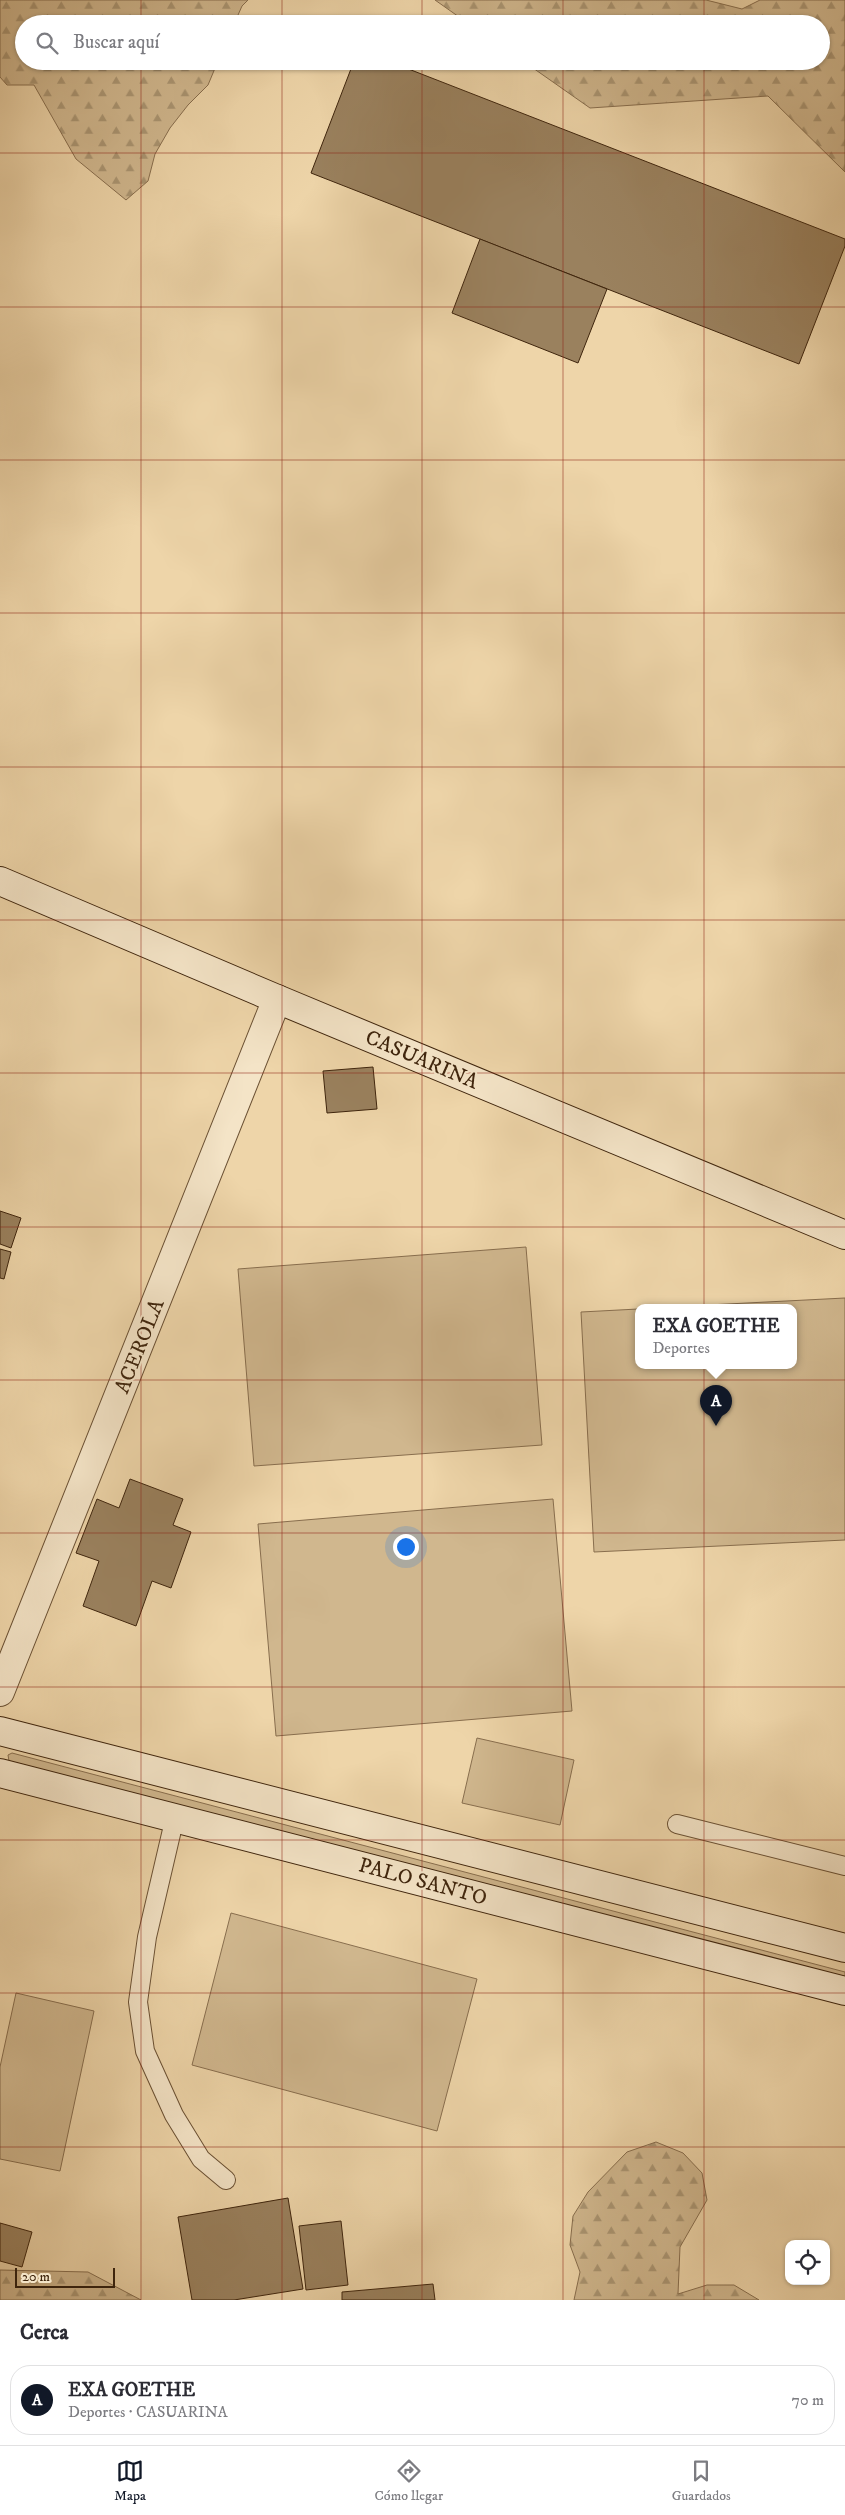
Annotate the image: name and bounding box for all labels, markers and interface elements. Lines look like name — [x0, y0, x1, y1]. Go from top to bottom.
search box — [15, 15, 830, 70]
icon: search — [33, 29, 61, 57]
text: Buscar aquí — [73, 31, 159, 54]
street label: CASUARINA — [361, 1024, 483, 1096]
street label: ACEROLA — [109, 1295, 171, 1397]
popup — [635, 1304, 797, 1369]
text: EXA GOETHE — [652, 1315, 780, 1338]
text: Deportes — [652, 1338, 710, 1358]
pin: A — [700, 1385, 732, 1426]
your location — [393, 1534, 419, 1560]
street label: PALO SANTO — [356, 1852, 490, 1912]
map controls — [785, 2240, 830, 2285]
button: locate — [785, 2240, 830, 2285]
scale bar — [15, 2265, 115, 2288]
text: 20 m — [22, 2268, 50, 2286]
text: Cerca — [20, 2320, 68, 2346]
text: EXA GOETHE — [68, 2379, 195, 2402]
text: A — [32, 2390, 42, 2410]
text: 70 m — [792, 2390, 824, 2410]
text: Deportes · CASUARINA — [68, 2402, 228, 2422]
tab: Mapa — [114, 2457, 146, 2505]
tab: Cómo llegar — [375, 2457, 443, 2505]
tab: Guardados — [672, 2457, 731, 2505]

